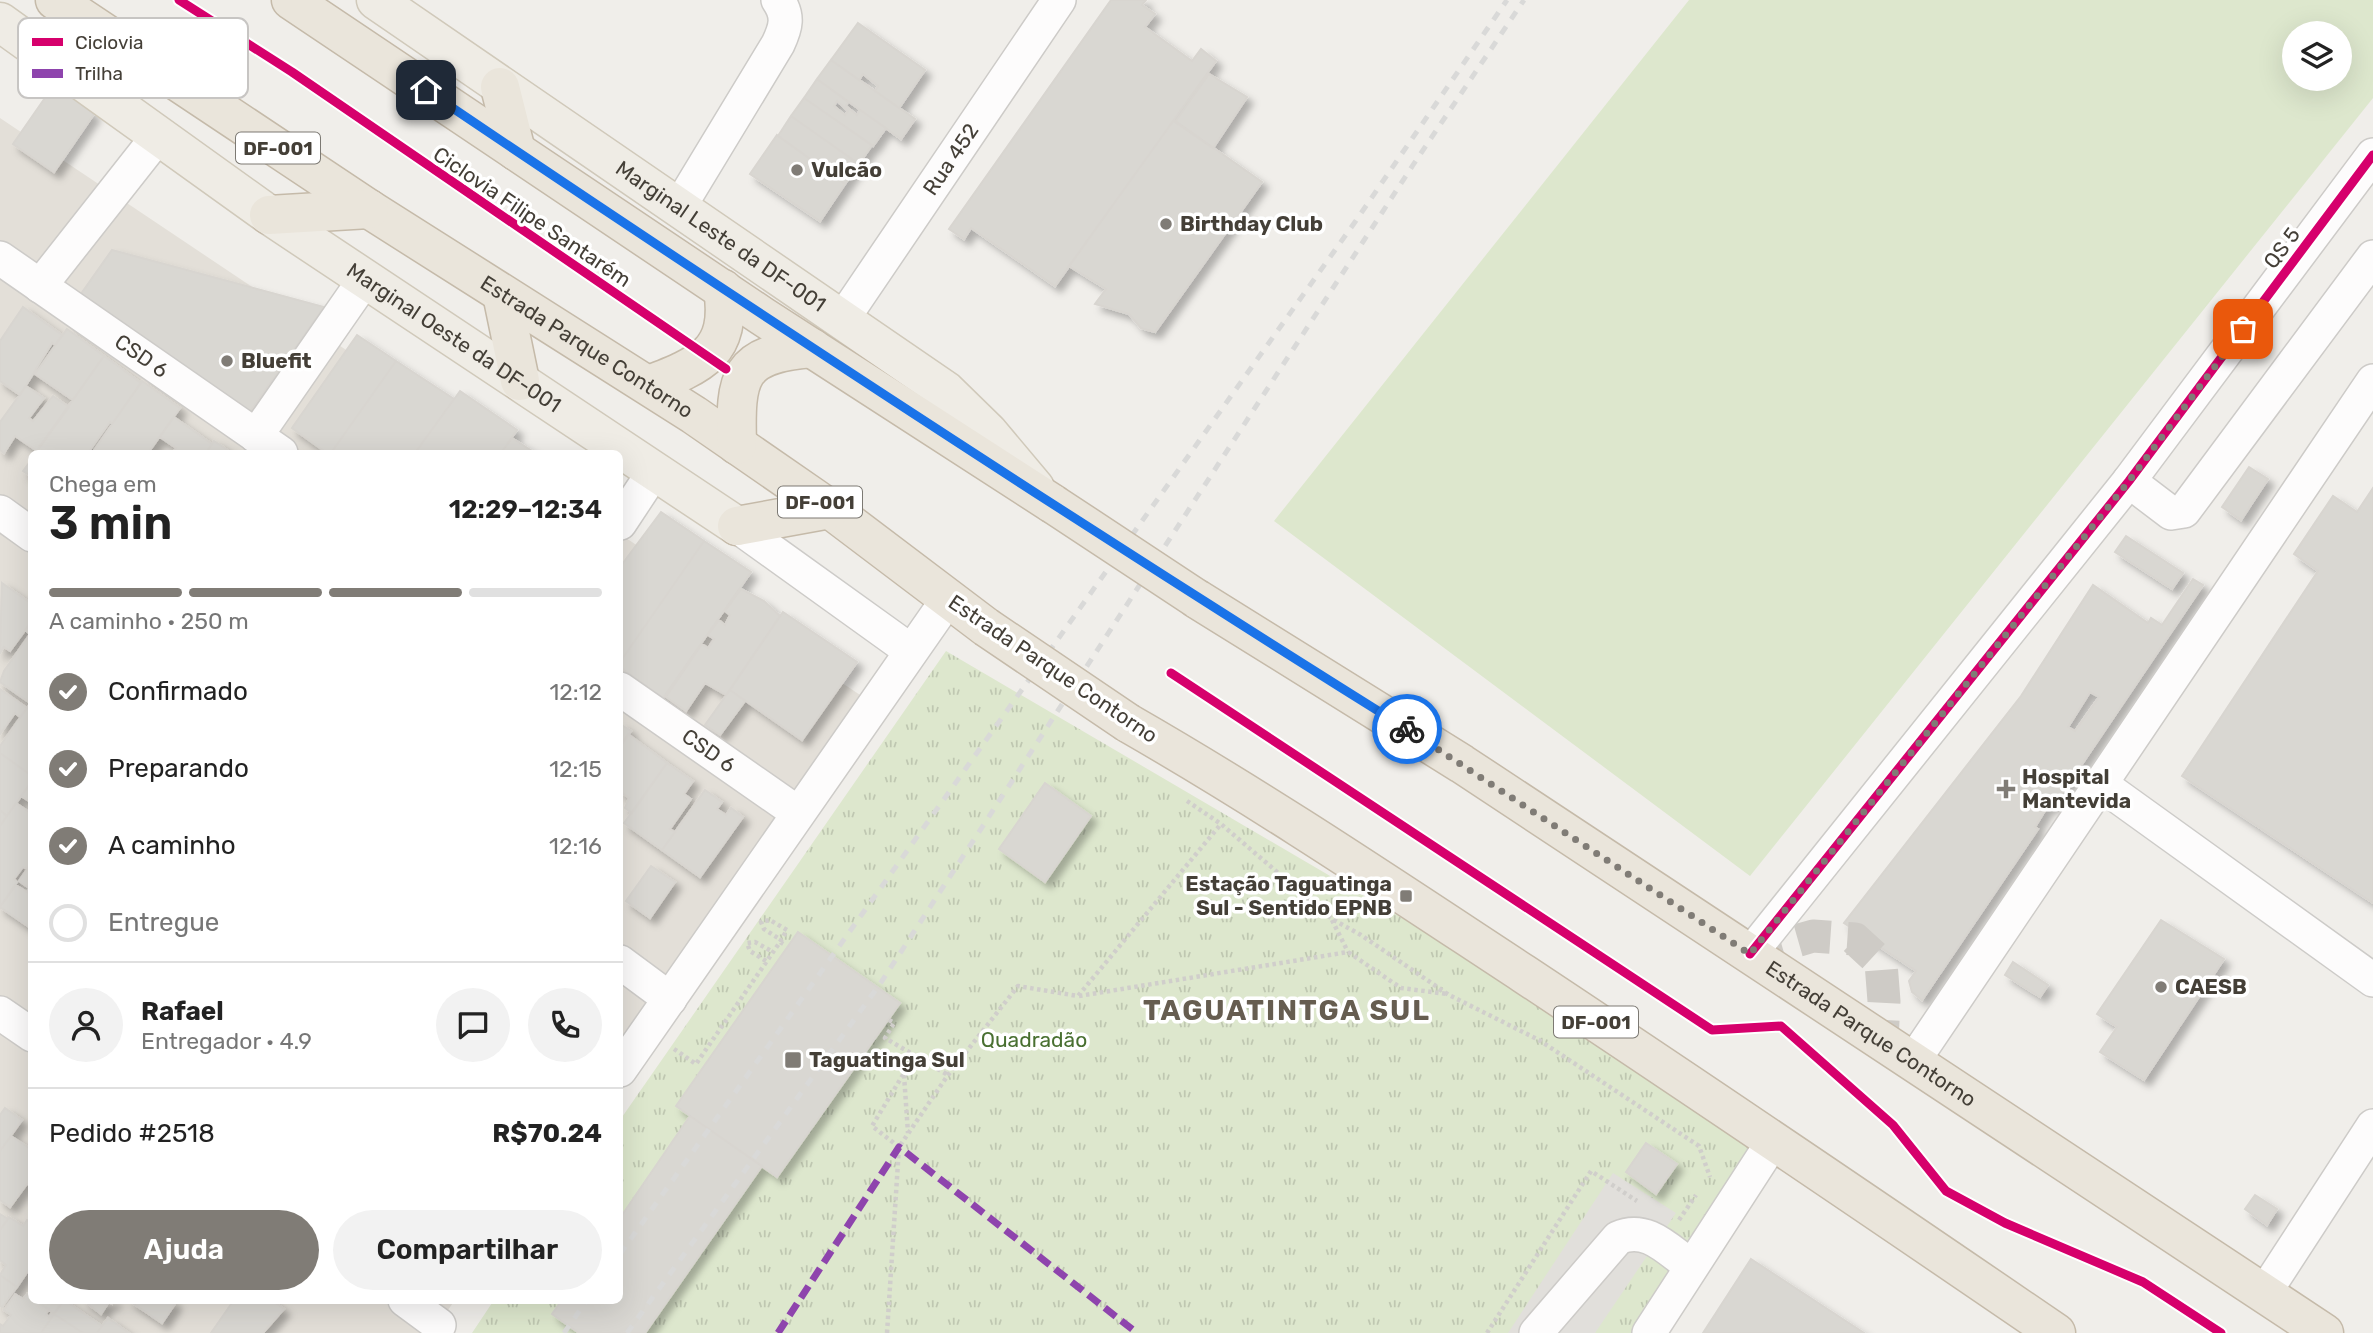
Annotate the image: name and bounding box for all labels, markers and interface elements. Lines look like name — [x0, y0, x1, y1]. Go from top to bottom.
legend — [18, 18, 248, 98]
map controls — [2282, 21, 2352, 91]
button: layers — [2282, 21, 2352, 91]
text: Ciclovia — [75, 31, 144, 54]
pin — [396, 60, 456, 120]
text: Trilha — [75, 62, 123, 85]
icon: home — [407, 71, 445, 109]
street label: Rua 452 — [917, 119, 984, 200]
road number: DF-001 — [236, 132, 320, 164]
street label: Ciclovia Filipe Santarém — [429, 141, 636, 292]
street label: Marginal Leste da DF-001 — [611, 155, 831, 317]
place label: Vulcão — [811, 157, 882, 182]
marker: Vulcão — [789, 162, 805, 178]
place label: Birthday Club — [1180, 211, 1323, 236]
marker: Birthday Club — [1158, 216, 1174, 232]
street label: QS 5 — [2258, 222, 2305, 273]
street label: Marginal Oeste da DF-001 — [342, 257, 566, 417]
street label: Estrada Parque Contorno — [476, 270, 698, 423]
pin — [2213, 299, 2273, 359]
icon: bag — [2224, 310, 2262, 348]
street label: CSD 6 — [110, 328, 173, 383]
place label: Bluefit — [241, 348, 312, 373]
marker: Bluefit — [219, 353, 235, 369]
text: Chega em — [49, 470, 157, 498]
road number: DF-001 — [778, 486, 862, 517]
text: 12:29–12:34 — [449, 494, 602, 525]
text: 3 min — [49, 496, 172, 551]
street label: Estrada Parque Contorno — [944, 589, 1162, 748]
text: A caminho · 250 m — [49, 607, 249, 635]
icon: check — [49, 673, 87, 711]
text: Confirmado — [108, 676, 248, 707]
text: 12:12 — [549, 678, 602, 706]
courier — [1372, 694, 1442, 764]
icon: bike — [1388, 710, 1426, 748]
street label: CSD 6 — [677, 723, 740, 778]
icon: check — [49, 750, 87, 788]
text: Preparando — [108, 753, 249, 784]
text: 12:15 — [549, 755, 602, 783]
place label: Hospital Mantevida — [2022, 764, 2131, 813]
marker: Hospital Mantevida — [1996, 779, 2016, 799]
icon: check — [49, 827, 87, 865]
text: A caminho — [108, 830, 236, 861]
text: 12:16 — [549, 832, 602, 860]
place label: Estação Taguatinga Sul - Sentido EPNB — [1185, 871, 1392, 920]
marker: Estação Taguatinga Sul - Sentido EPNB — [1398, 888, 1414, 904]
text: Entregue — [108, 907, 219, 938]
street label: Estrada Parque Contorno — [1761, 955, 1981, 1112]
place label: CAESB — [2175, 974, 2247, 999]
marker: CAESB — [2153, 979, 2169, 995]
button: person — [49, 988, 123, 1062]
button: chat — [436, 988, 510, 1062]
button: phone — [528, 988, 602, 1062]
district label: TAGUATINTGA SUL — [1143, 994, 1431, 1027]
text: Rafael — [141, 996, 224, 1027]
road number: DF-001 — [1554, 1006, 1638, 1038]
text: Entregador · 4.9 — [141, 1027, 312, 1055]
park label: Quadradão — [981, 1027, 1087, 1052]
place label: Taguatinga Sul — [809, 1047, 965, 1072]
marker: Taguatinga Sul — [783, 1050, 803, 1070]
text: Pedido #2518 — [49, 1118, 215, 1149]
text: R$70.24 — [492, 1118, 602, 1149]
button: Ajuda — [49, 1210, 319, 1290]
button: Compartilhar — [333, 1210, 602, 1290]

